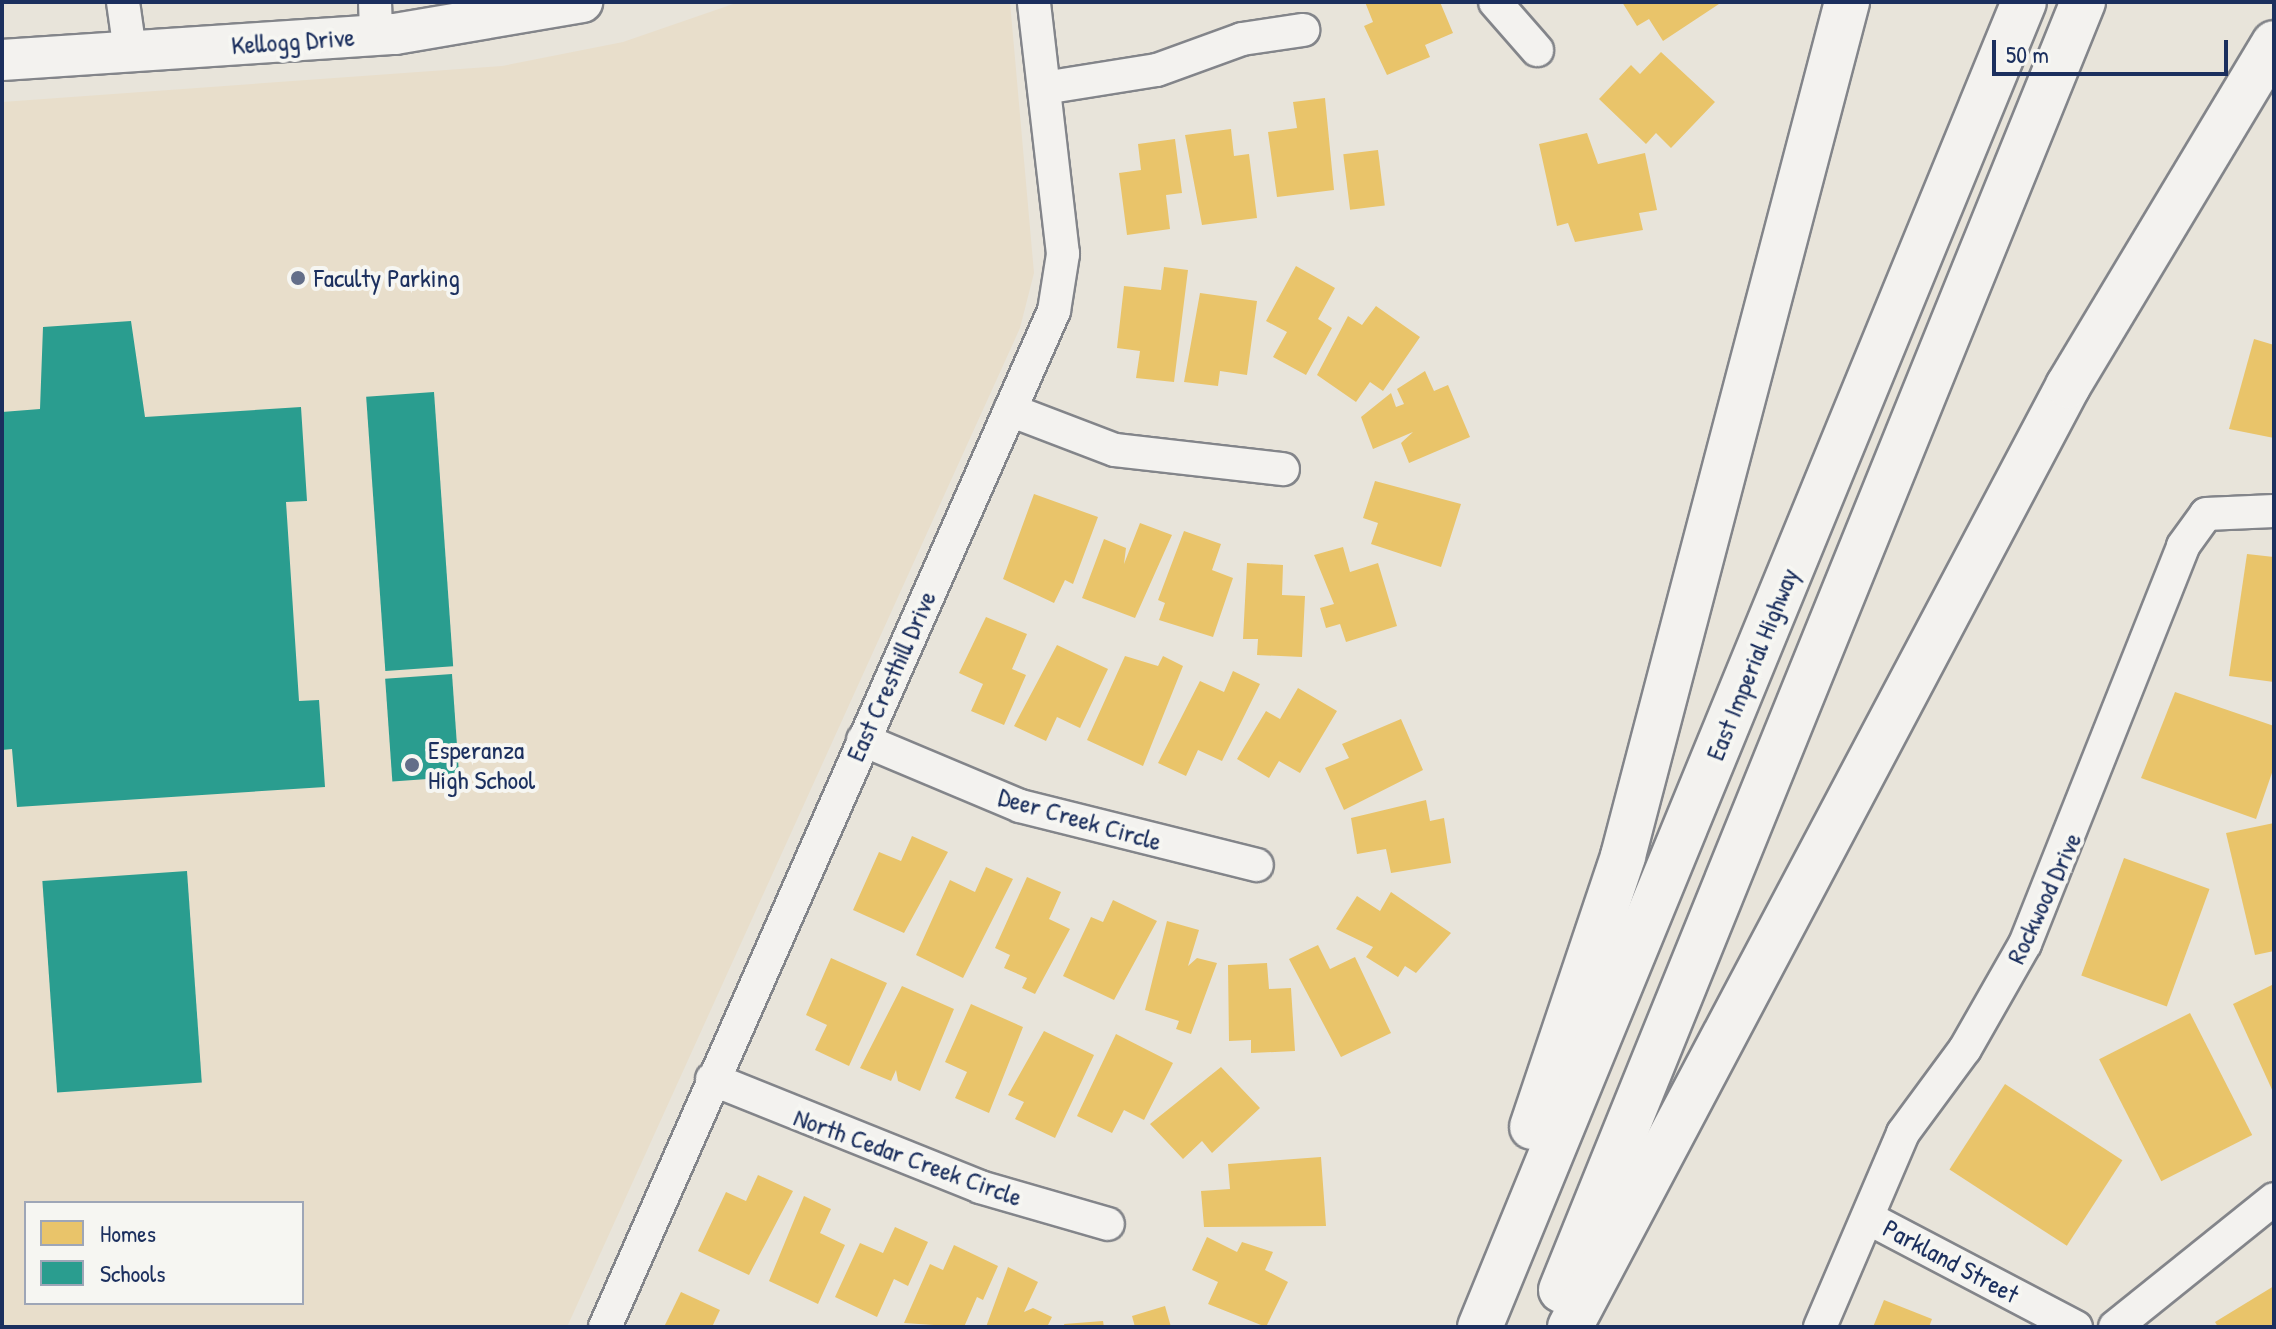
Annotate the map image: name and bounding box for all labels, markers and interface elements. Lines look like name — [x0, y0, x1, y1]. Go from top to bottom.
street label: Kellogg Drive — [230, 21, 356, 61]
scale bar — [1996, 24, 2232, 74]
text: 50 m — [2006, 38, 2049, 70]
place label: Faculty Parking — [314, 262, 460, 294]
marker: Faculty Parking — [289, 269, 307, 287]
street label: East Imperial Highway — [1699, 563, 1805, 765]
street label: East Cresthill Drive — [840, 586, 942, 766]
place label: Esperanza High School — [428, 734, 535, 796]
marker: Esperanza High School — [403, 756, 421, 774]
street label: Deer Creek Circle — [995, 781, 1165, 857]
street label: Rockwood Drive — [2000, 827, 2088, 969]
street label: North Cedar Creek Circle — [790, 1101, 1026, 1213]
legend — [24, 1201, 304, 1305]
street label: Parkland Street — [1878, 1212, 2024, 1310]
text: Homes — [100, 1217, 156, 1249]
text: Schools — [100, 1257, 165, 1289]

